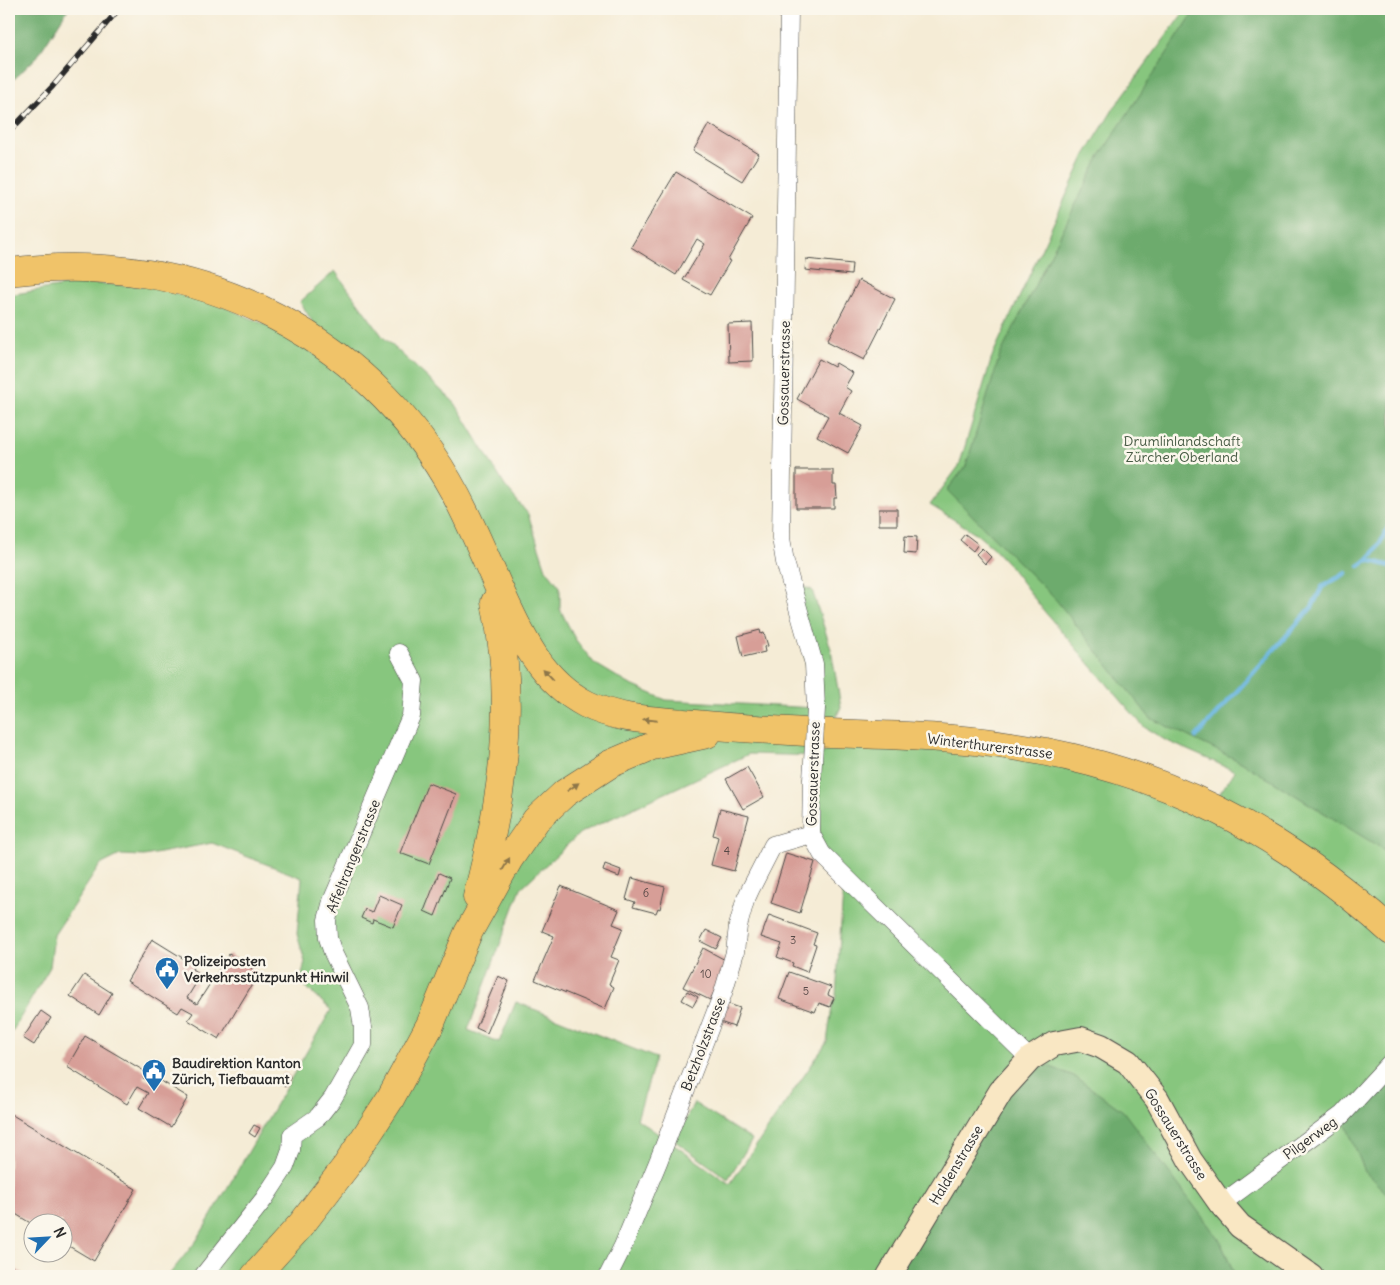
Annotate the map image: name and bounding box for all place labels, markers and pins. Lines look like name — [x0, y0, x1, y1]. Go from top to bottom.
place label: Polizeiposten Verkehrsstützpunkt Hinwil — [184, 952, 349, 986]
public building icon: Polizeiposten Verkehrsstützpunkt Hinwil — [154, 956, 180, 990]
place label: Baudirektion Kanton Zürich, Tiefbauamt — [172, 1054, 301, 1088]
public building icon: Baudirektion Kanton Zürich, Tiefbauamt — [141, 1058, 167, 1092]

